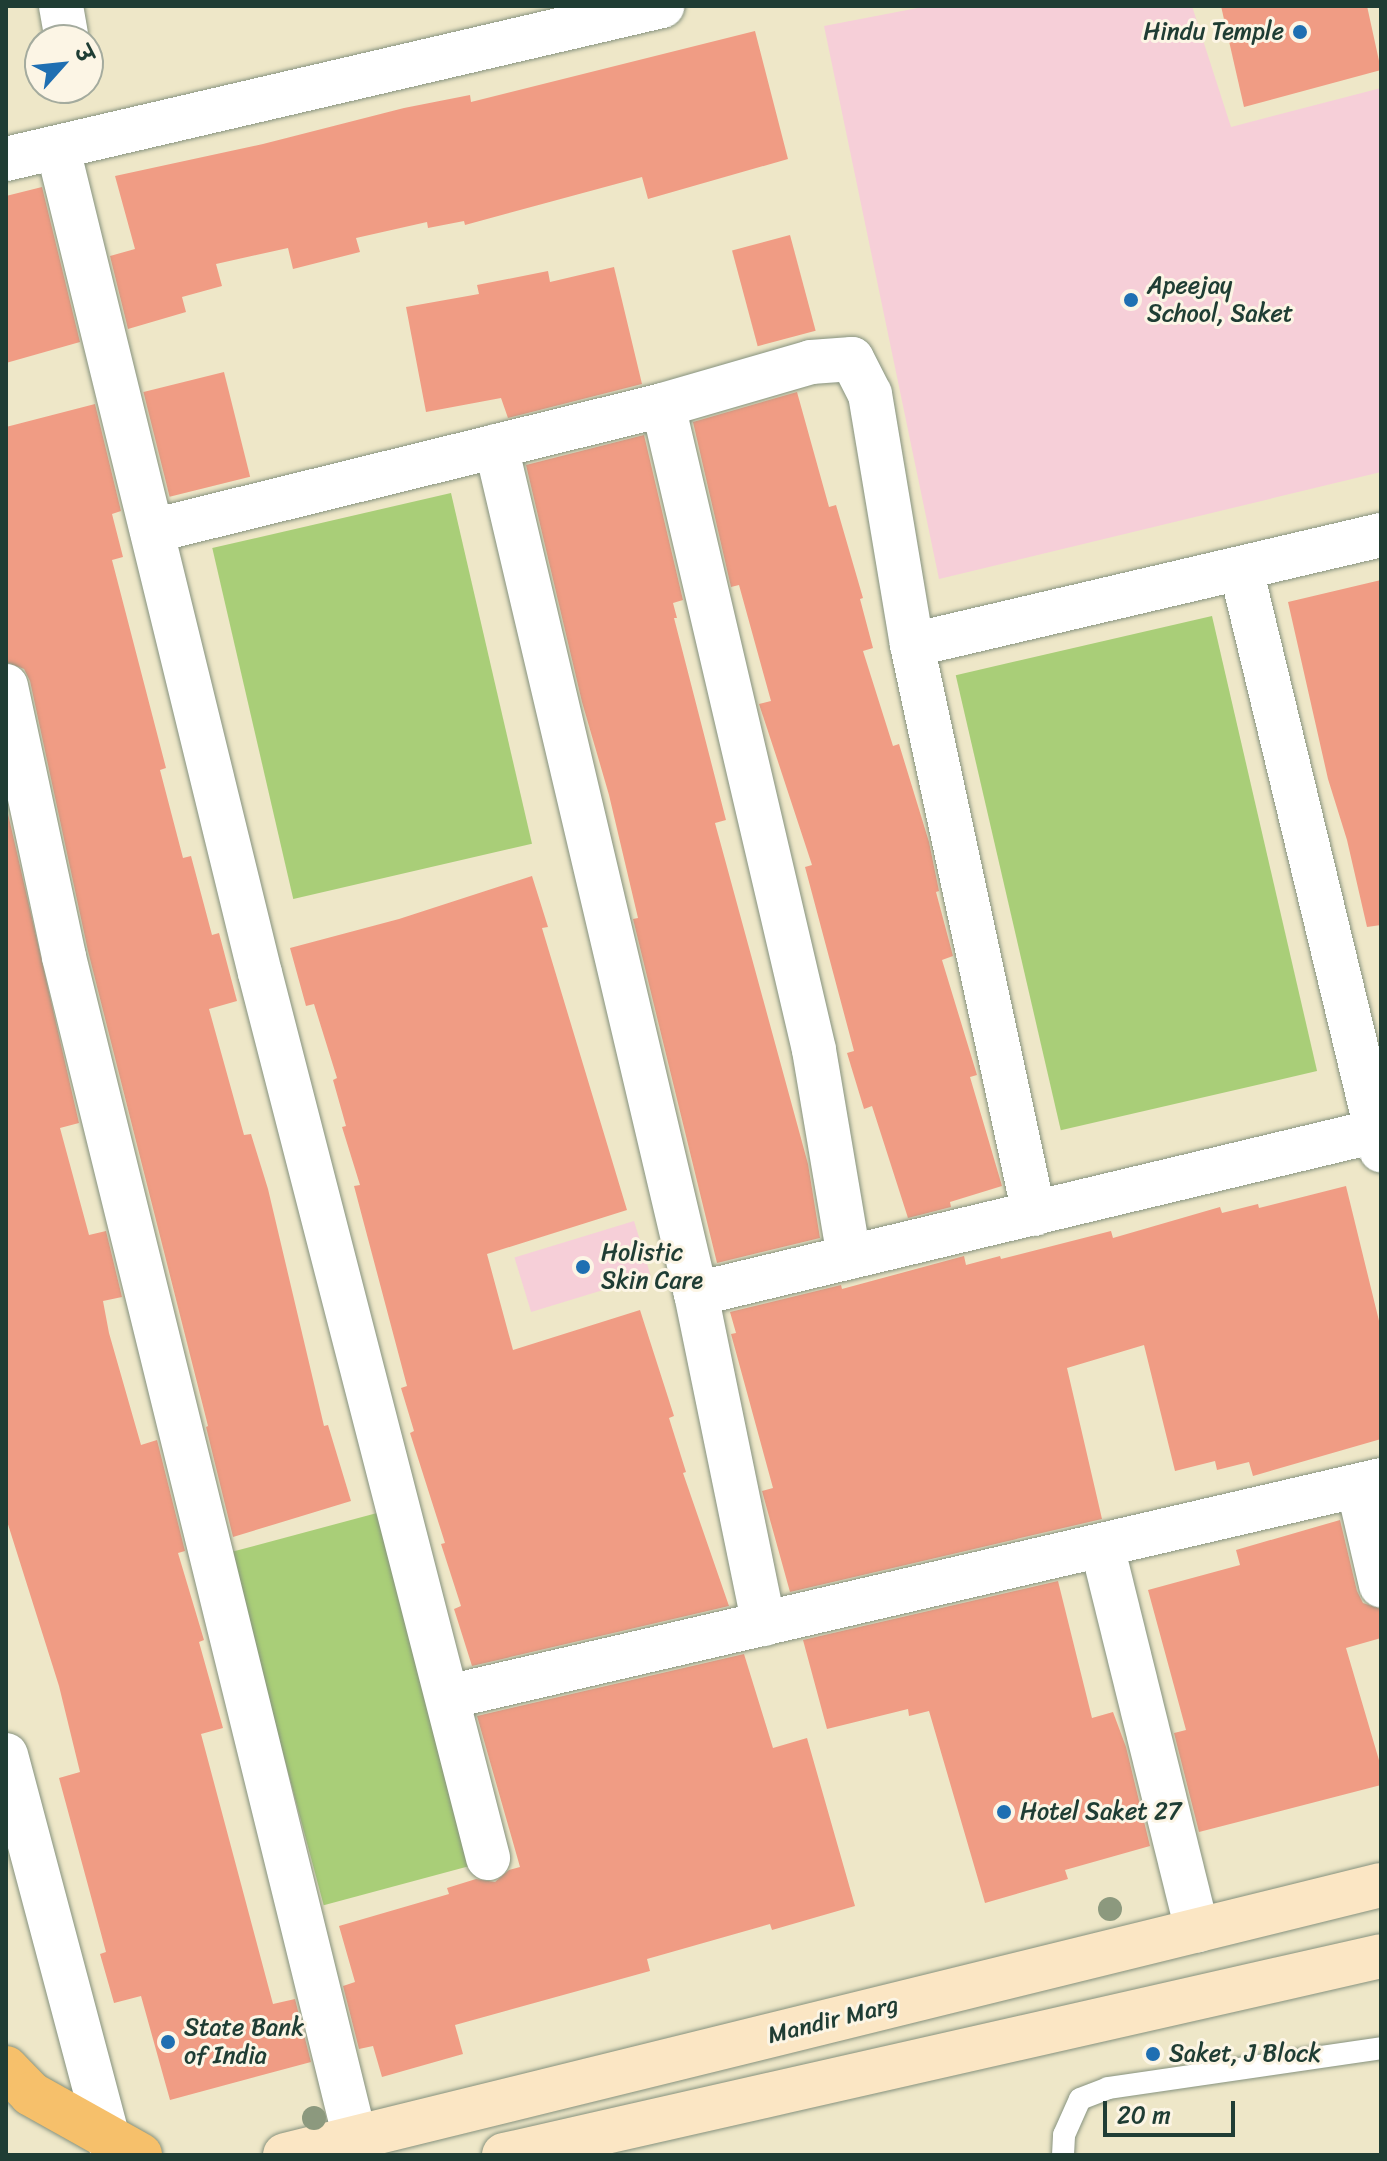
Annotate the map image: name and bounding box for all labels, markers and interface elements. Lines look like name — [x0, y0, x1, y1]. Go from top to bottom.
place label: Hindu Temple — [1142, 18, 1284, 46]
marker: Hindu Temple — [1291, 23, 1309, 41]
north arrow — [24, 24, 104, 104]
text: उ — [63, 38, 105, 69]
place label: Apeejay School, Saket — [1147, 272, 1293, 328]
marker: Apeejay School, Saket — [1122, 291, 1140, 309]
place label: Holistic Skin Care — [601, 1239, 704, 1295]
marker: Holistic Skin Care — [572, 1256, 594, 1278]
place label: Hotel Saket 27 — [1020, 1798, 1182, 1826]
marker: Hotel Saket 27 — [995, 1803, 1013, 1821]
street label: Mandir Marg — [765, 1990, 901, 2050]
place label: State Bank of India — [184, 2014, 304, 2070]
marker: State Bank of India — [159, 2033, 177, 2051]
place label: Saket, J Block — [1169, 2040, 1321, 2068]
marker: Saket, J Block — [1144, 2045, 1162, 2063]
scale bar — [1107, 2085, 1239, 2135]
text: 20 m — [1117, 2094, 1171, 2136]

